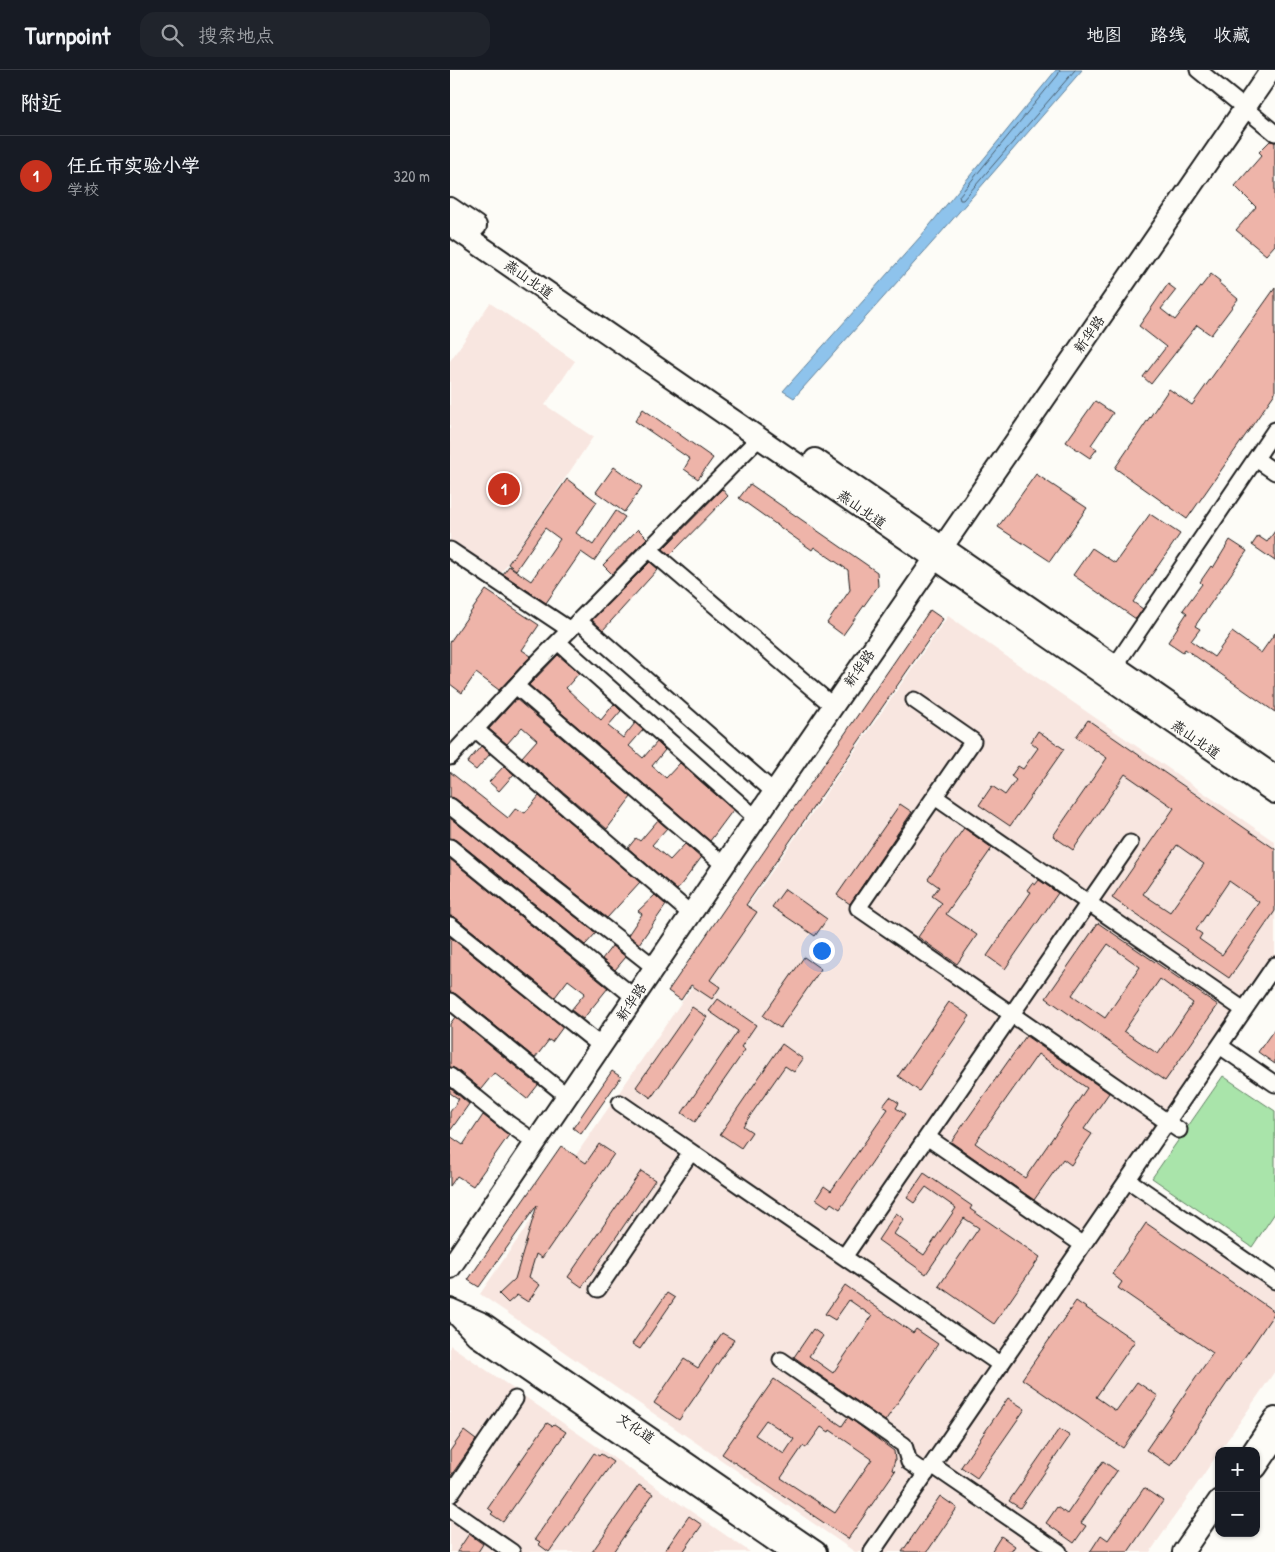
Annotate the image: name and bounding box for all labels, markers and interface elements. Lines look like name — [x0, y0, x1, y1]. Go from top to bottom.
search box — [140, 12, 490, 57]
text: Turnpoint — [25, 19, 110, 51]
icon: search — [158, 21, 186, 49]
text: 搜索地点 — [198, 22, 274, 48]
text: 地图 — [1086, 22, 1122, 47]
text: 路线 — [1150, 22, 1186, 47]
text: 收藏 — [1214, 22, 1250, 47]
text: 附近 — [20, 88, 62, 117]
text: 任丘市实验小学 — [67, 152, 200, 178]
text: 1 — [33, 165, 39, 187]
text: 320 m — [394, 165, 430, 187]
text: 学校 — [67, 178, 99, 200]
street label: 燕山北道 — [501, 255, 558, 302]
street label: 新华路 — [1069, 311, 1108, 356]
pin: 1 — [488, 470, 520, 508]
street label: 燕山北道 — [834, 485, 891, 532]
street label: 新华路 — [839, 645, 878, 690]
street label: 燕山北道 — [1168, 715, 1225, 762]
your location — [809, 938, 835, 964]
street label: 新华路 — [611, 979, 650, 1024]
street label: 文化道 — [614, 1408, 659, 1447]
map controls — [1215, 1447, 1260, 1537]
button: + — [1215, 1447, 1260, 1492]
button: − — [1215, 1492, 1260, 1537]

